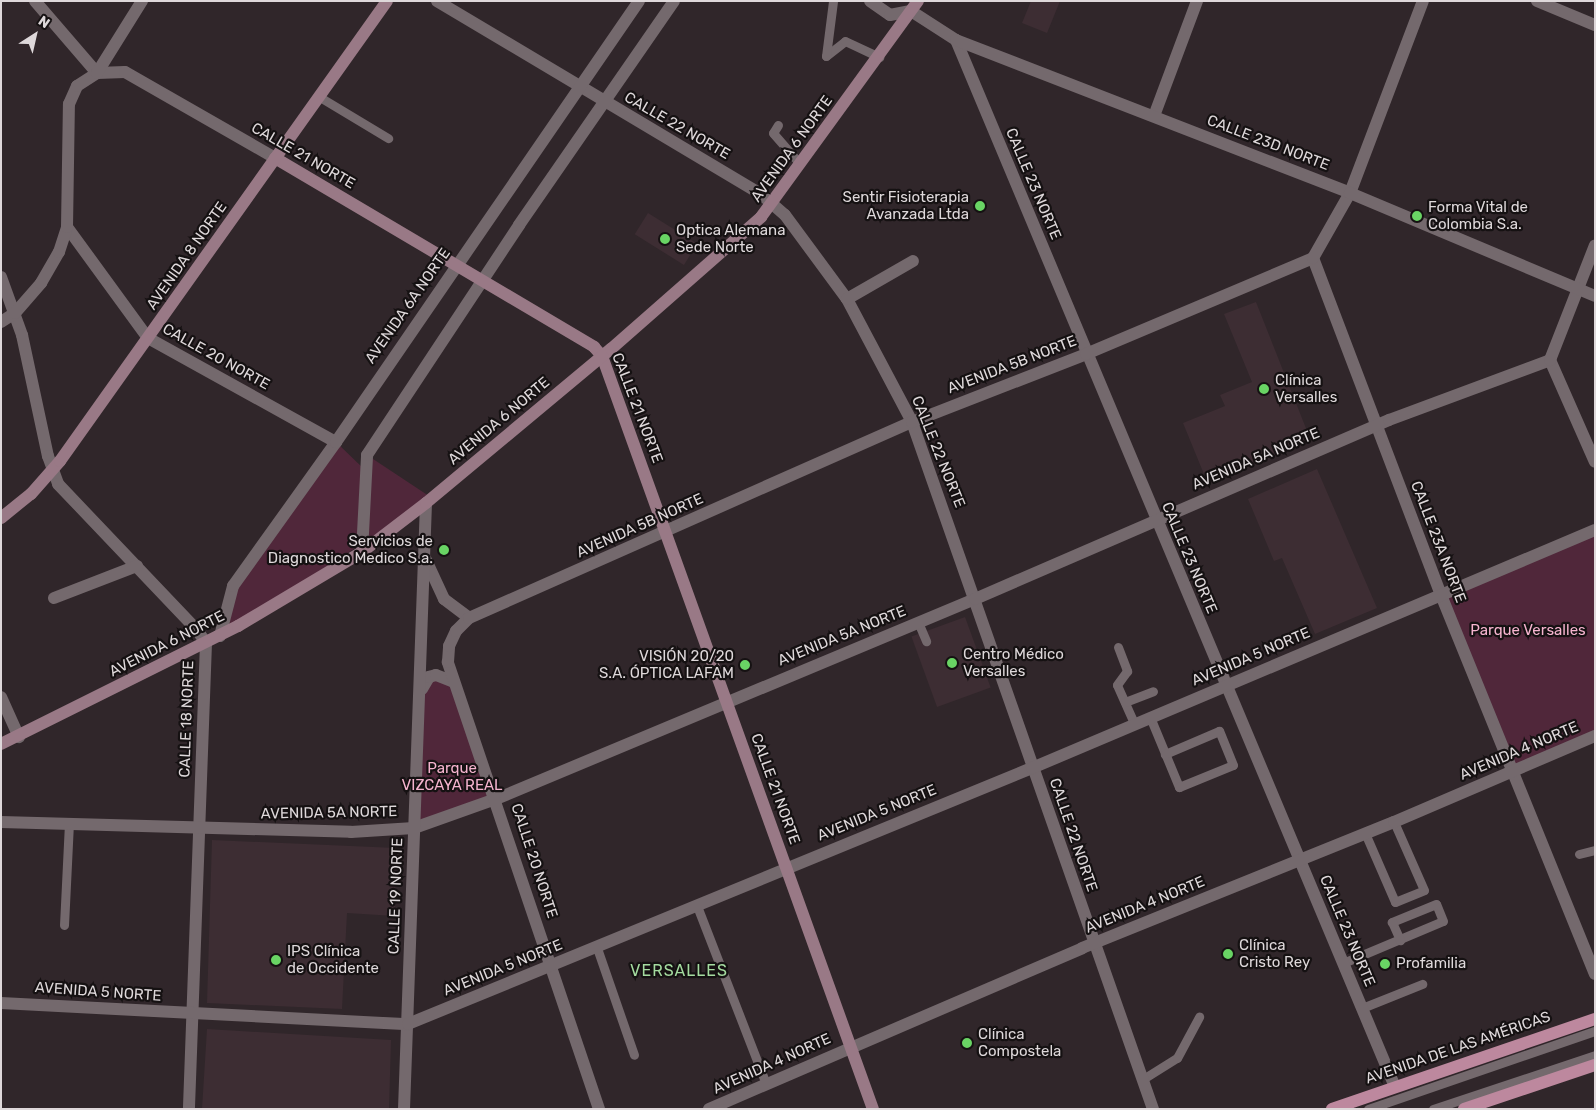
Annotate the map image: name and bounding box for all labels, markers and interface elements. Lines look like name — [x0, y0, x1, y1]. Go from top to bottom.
north arrow — [10, 10, 60, 60]
text: N — [35, 12, 53, 32]
street label: CALLE 22 NORTE — [621, 88, 733, 164]
street label: AVENIDA 6 NORTE — [747, 92, 837, 206]
street label: CALLE 23D NORTE — [1204, 111, 1332, 175]
street label: CALLE 21 NORTE — [248, 119, 358, 193]
street label: CALLE 23 NORTE — [1001, 126, 1065, 242]
place label: Sentir Fisioterapia Avanzada Ltda — [842, 188, 969, 223]
street label: AVENIDA 8 NORTE — [143, 198, 231, 314]
place label: Forma Vital de Colombia S.a. — [1428, 198, 1528, 233]
marker: Sentir Fisioterapia Avanzada Ltda — [973, 199, 987, 213]
marker: Forma Vital de Colombia S.a. — [1410, 209, 1424, 223]
place label: Optica Alemana Sede Norte — [676, 221, 786, 256]
marker: Optica Alemana Sede Norte — [658, 232, 672, 246]
street label: AVENIDA 6A NORTE — [361, 245, 455, 367]
street label: CALLE 20 NORTE — [159, 320, 273, 394]
street label: AVENIDA 5B NORTE — [945, 332, 1079, 398]
street label: CALLE 21 NORTE — [608, 350, 666, 466]
place label: Clínica Versalles — [1275, 371, 1337, 406]
street label: AVENIDA 6 NORTE — [444, 373, 554, 469]
marker: Clínica Versalles — [1257, 382, 1271, 396]
street label: CALLE 22 NORTE — [907, 393, 969, 511]
street label: AVENIDA 5A NORTE — [1189, 424, 1323, 494]
street label: CALLE 23A NORTE — [1406, 478, 1470, 606]
street label: AVENIDA 5B NORTE — [574, 490, 706, 562]
street label: CALLE 23 NORTE — [1157, 500, 1221, 616]
place label: Servicios de Diagnostico Medico S.a. — [268, 532, 433, 567]
marker: Servicios de Diagnostico Medico S.a. — [437, 543, 451, 557]
street label: AVENIDA 5A NORTE — [775, 602, 909, 670]
street label: AVENIDA 6 NORTE — [106, 607, 228, 681]
park label: Parque Versalles — [1470, 622, 1586, 640]
street label: AVENIDA 5 NORTE — [1189, 624, 1313, 690]
place label: Centro Médico Versalles — [963, 645, 1064, 680]
place label: VISIÓN 20/20 S.A. ÓPTICA LAFAM — [599, 647, 734, 682]
marker: Centro Médico Versalles — [945, 656, 959, 670]
marker: VISIÓN 20/20 S.A. ÓPTICA LAFAM — [738, 658, 752, 672]
street label: CALLE 18 NORTE — [176, 660, 198, 778]
street label: AVENIDA 4 NORTE — [1457, 718, 1581, 784]
street label: CALLE 21 NORTE — [747, 731, 803, 847]
park label: Parque VIZCAYA REAL — [401, 759, 503, 794]
street label: CALLE 22 NORTE — [1045, 776, 1101, 894]
street label: AVENIDA 5 NORTE — [815, 781, 939, 845]
street label: CALLE 20 NORTE — [507, 801, 561, 921]
street label: AVENIDA 5A NORTE — [260, 803, 398, 823]
street label: CALLE 19 NORTE — [385, 837, 407, 955]
street label: AVENIDA 4 NORTE — [1082, 873, 1208, 937]
street label: CALLE 23 NORTE — [1315, 873, 1379, 989]
street label: AVENIDA 5 NORTE — [441, 936, 565, 1000]
place label: Clínica Cristo Rey — [1239, 936, 1310, 971]
place label: IPS Clínica de Occidente — [287, 942, 379, 977]
marker: Clínica Cristo Rey — [1221, 947, 1235, 961]
marker: IPS Clínica de Occidente — [269, 953, 283, 967]
place label: Profamilia — [1396, 955, 1466, 973]
marker: Profamilia — [1378, 957, 1392, 971]
district label: VERSALLES — [629, 961, 729, 981]
street label: AVENIDA 5 NORTE — [34, 979, 162, 1005]
street label: AVENIDA DE LAS AMÉRICAS — [1363, 1008, 1553, 1088]
place label: Clínica Compostela — [978, 1025, 1061, 1060]
street label: AVENIDA 4 NORTE — [710, 1030, 834, 1098]
marker: Clínica Compostela — [960, 1036, 974, 1050]

